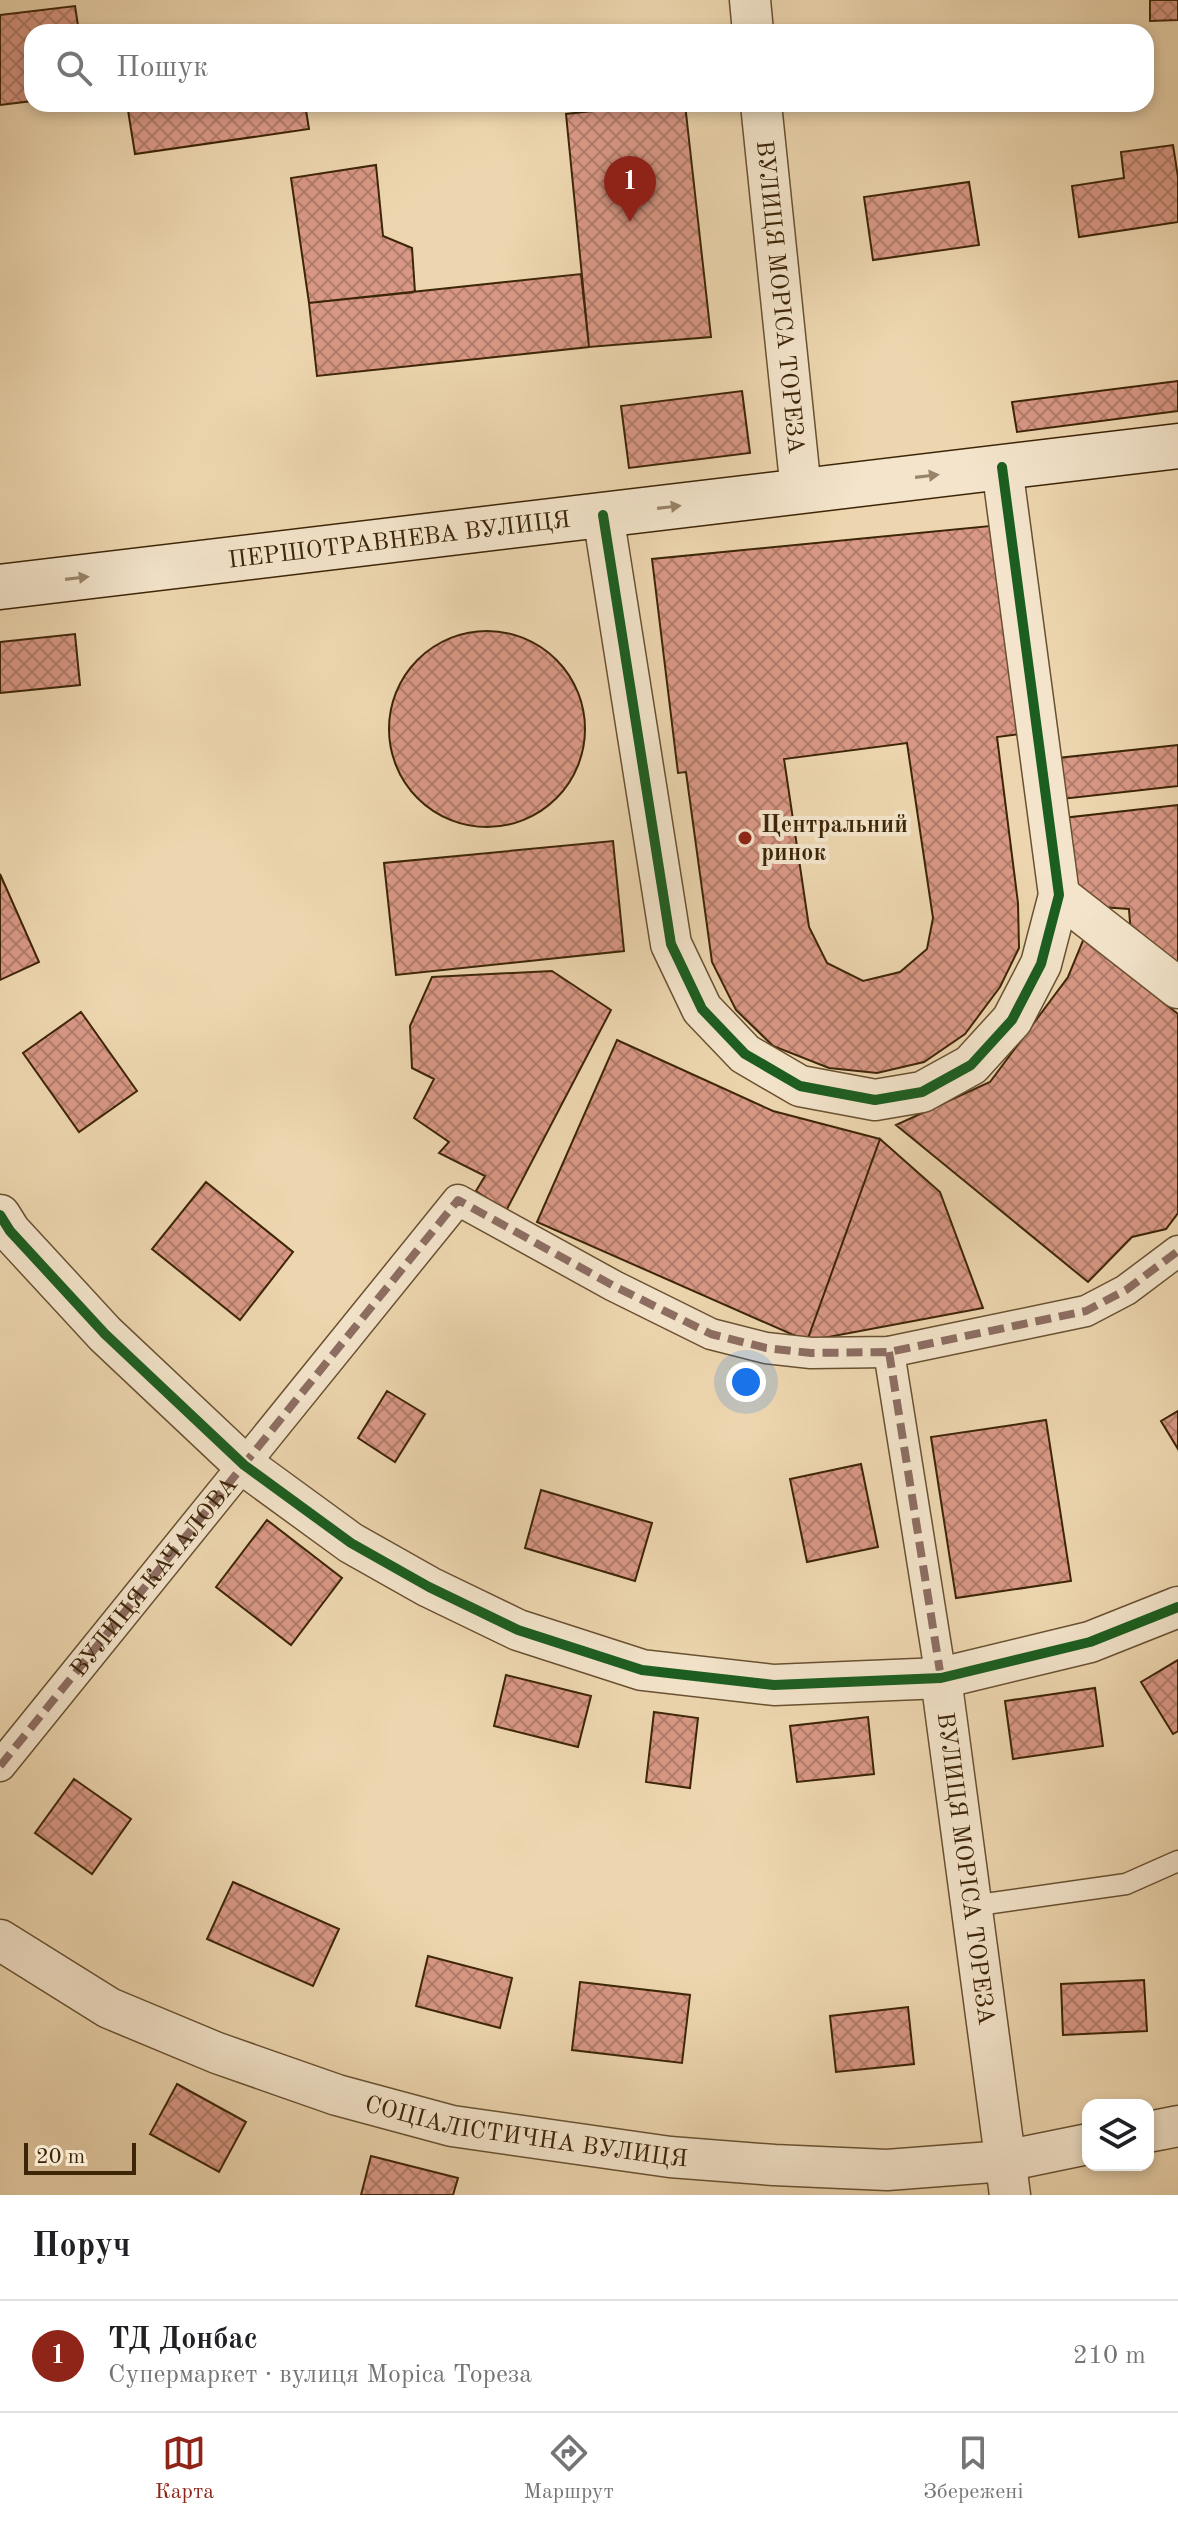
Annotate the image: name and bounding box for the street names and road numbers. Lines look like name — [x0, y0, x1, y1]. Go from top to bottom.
street label: ВУЛИЦЯ МОРІСА ТОРЕЗА — [751, 139, 807, 455]
street label: ПЕРШОТРАВНЕВА ВУЛИЦЯ — [227, 509, 572, 574]
street label: ВУЛИЦЯ КАЧАЛОВА — [67, 1473, 243, 1682]
street label: ВУЛИЦЯ МОРІСА ТОРЕЗА — [932, 1711, 997, 2026]
street label: СОЦІАЛІСТИЧНА ВУЛИЦЯ — [362, 2093, 689, 2172]

